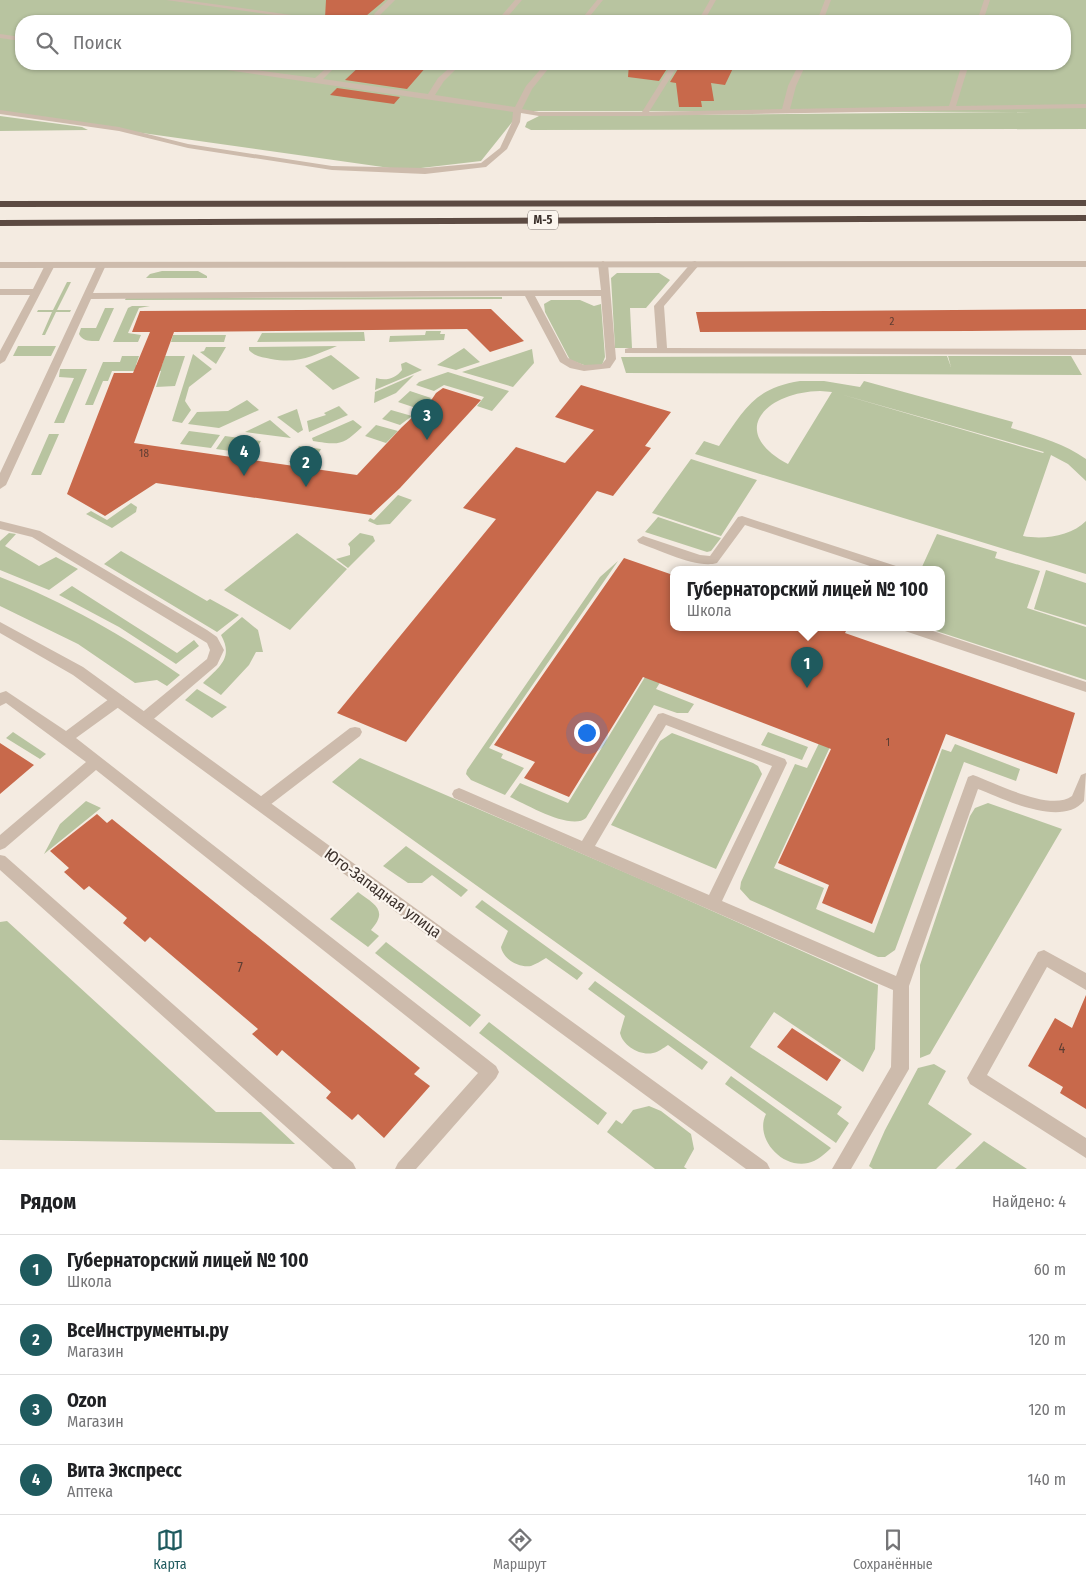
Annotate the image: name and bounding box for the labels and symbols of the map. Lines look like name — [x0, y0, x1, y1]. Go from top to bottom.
road number: М-5 — [528, 210, 558, 230]
house number: 2 — [890, 315, 895, 328]
pin: 3 — [411, 399, 443, 440]
pin: 4 — [228, 435, 260, 476]
pin: 2 — [290, 446, 322, 487]
house number: 18 — [139, 447, 149, 460]
pin: 1 — [791, 647, 823, 688]
your location — [574, 720, 600, 746]
house number: 1 — [886, 736, 890, 749]
street label: Юго-Западная улица — [321, 844, 445, 942]
house number: 7 — [237, 959, 243, 976]
house number: 4 — [1059, 1040, 1066, 1057]

